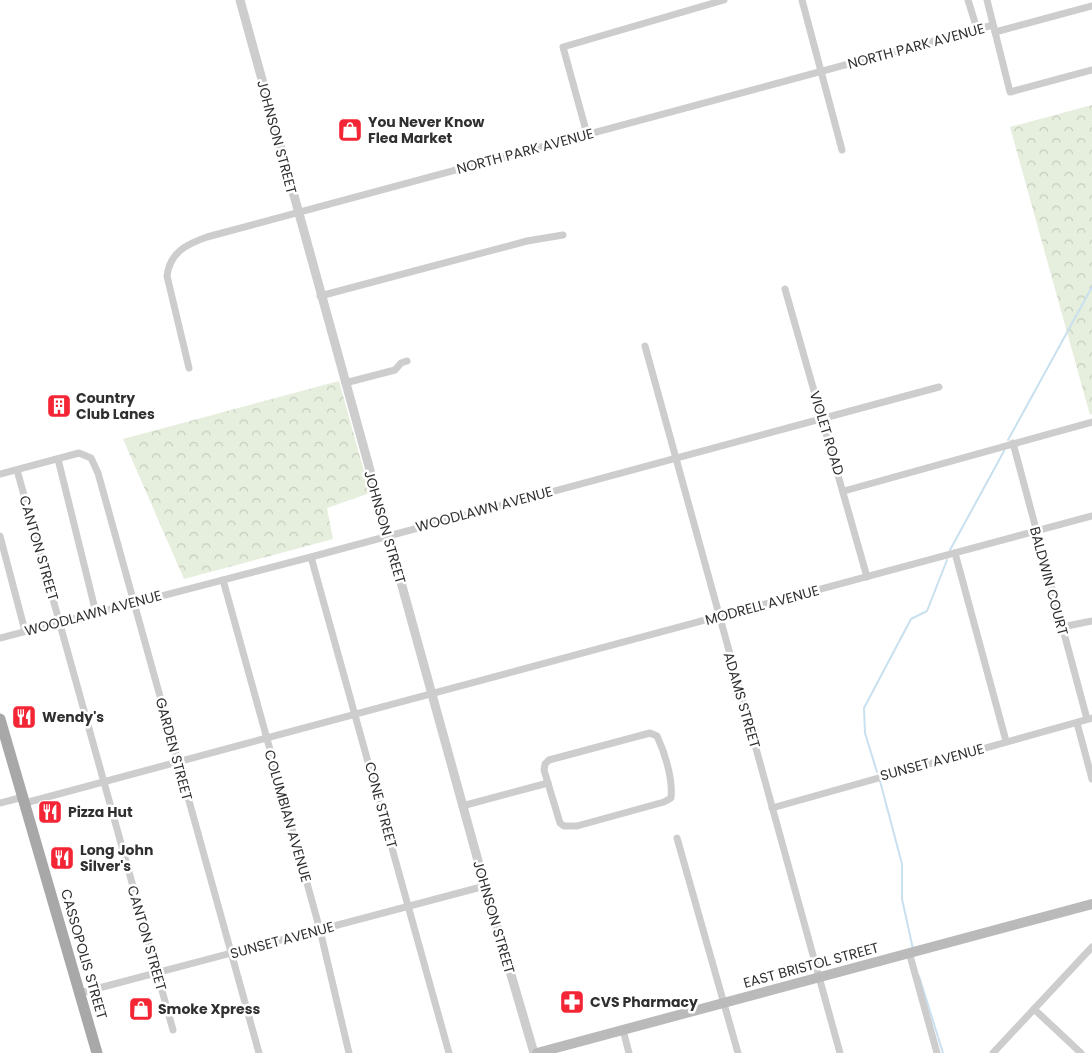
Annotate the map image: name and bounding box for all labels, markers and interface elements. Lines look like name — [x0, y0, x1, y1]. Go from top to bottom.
street label: NORTH PARK AVENUE — [845, 18, 987, 74]
street label: JOHNSON STREET — [252, 78, 302, 197]
place label: You Never Know Flea Market — [368, 112, 485, 148]
shop icon: You Never Know Flea Market — [337, 117, 363, 143]
street label: NORTH PARK AVENUE — [454, 123, 596, 179]
place label: Country Club Lanes — [76, 388, 155, 424]
street label: VIOLET ROAD — [805, 388, 849, 478]
building icon: Country Club Lanes — [46, 393, 72, 419]
street label: JOHNSON STREET — [359, 468, 411, 586]
street label: WOODLAWN AVENUE — [413, 481, 555, 537]
street label: CANTON STREET — [14, 493, 64, 603]
street label: BALDWIN COURT — [1025, 524, 1073, 638]
street label: MODRELL AVENUE — [703, 580, 821, 630]
street label: WOODLAWN AVENUE — [22, 585, 164, 641]
street label: ADAMS STREET — [719, 650, 765, 751]
street label: GARDEN STREET — [151, 695, 197, 803]
restaurant icon: Wendy's — [11, 704, 37, 730]
place label: Wendy's — [42, 707, 104, 727]
street label: SUNSET AVENUE — [878, 739, 986, 785]
street label: COLUMBIAN AVENUE — [260, 747, 316, 885]
street label: CONE STREET — [360, 760, 402, 851]
restaurant icon: Pizza Hut — [37, 799, 63, 825]
place label: Pizza Hut — [68, 802, 133, 822]
place label: Long John Silver's — [80, 840, 153, 876]
restaurant icon: Long John Silver's — [49, 845, 75, 871]
street label: JOHNSON STREET — [468, 858, 520, 976]
street label: CANTON STREET — [122, 883, 172, 993]
street label: CASSOPOLIS STREET — [56, 887, 112, 1022]
street label: SUNSET AVENUE — [228, 917, 336, 963]
street label: EAST BRISTOL STREET — [741, 937, 881, 993]
pharmacy icon: CVS Pharmacy — [559, 989, 585, 1015]
place label: CVS Pharmacy — [590, 992, 698, 1012]
shop icon: Smoke Xpress — [128, 996, 154, 1022]
place label: Smoke Xpress — [158, 999, 261, 1019]

